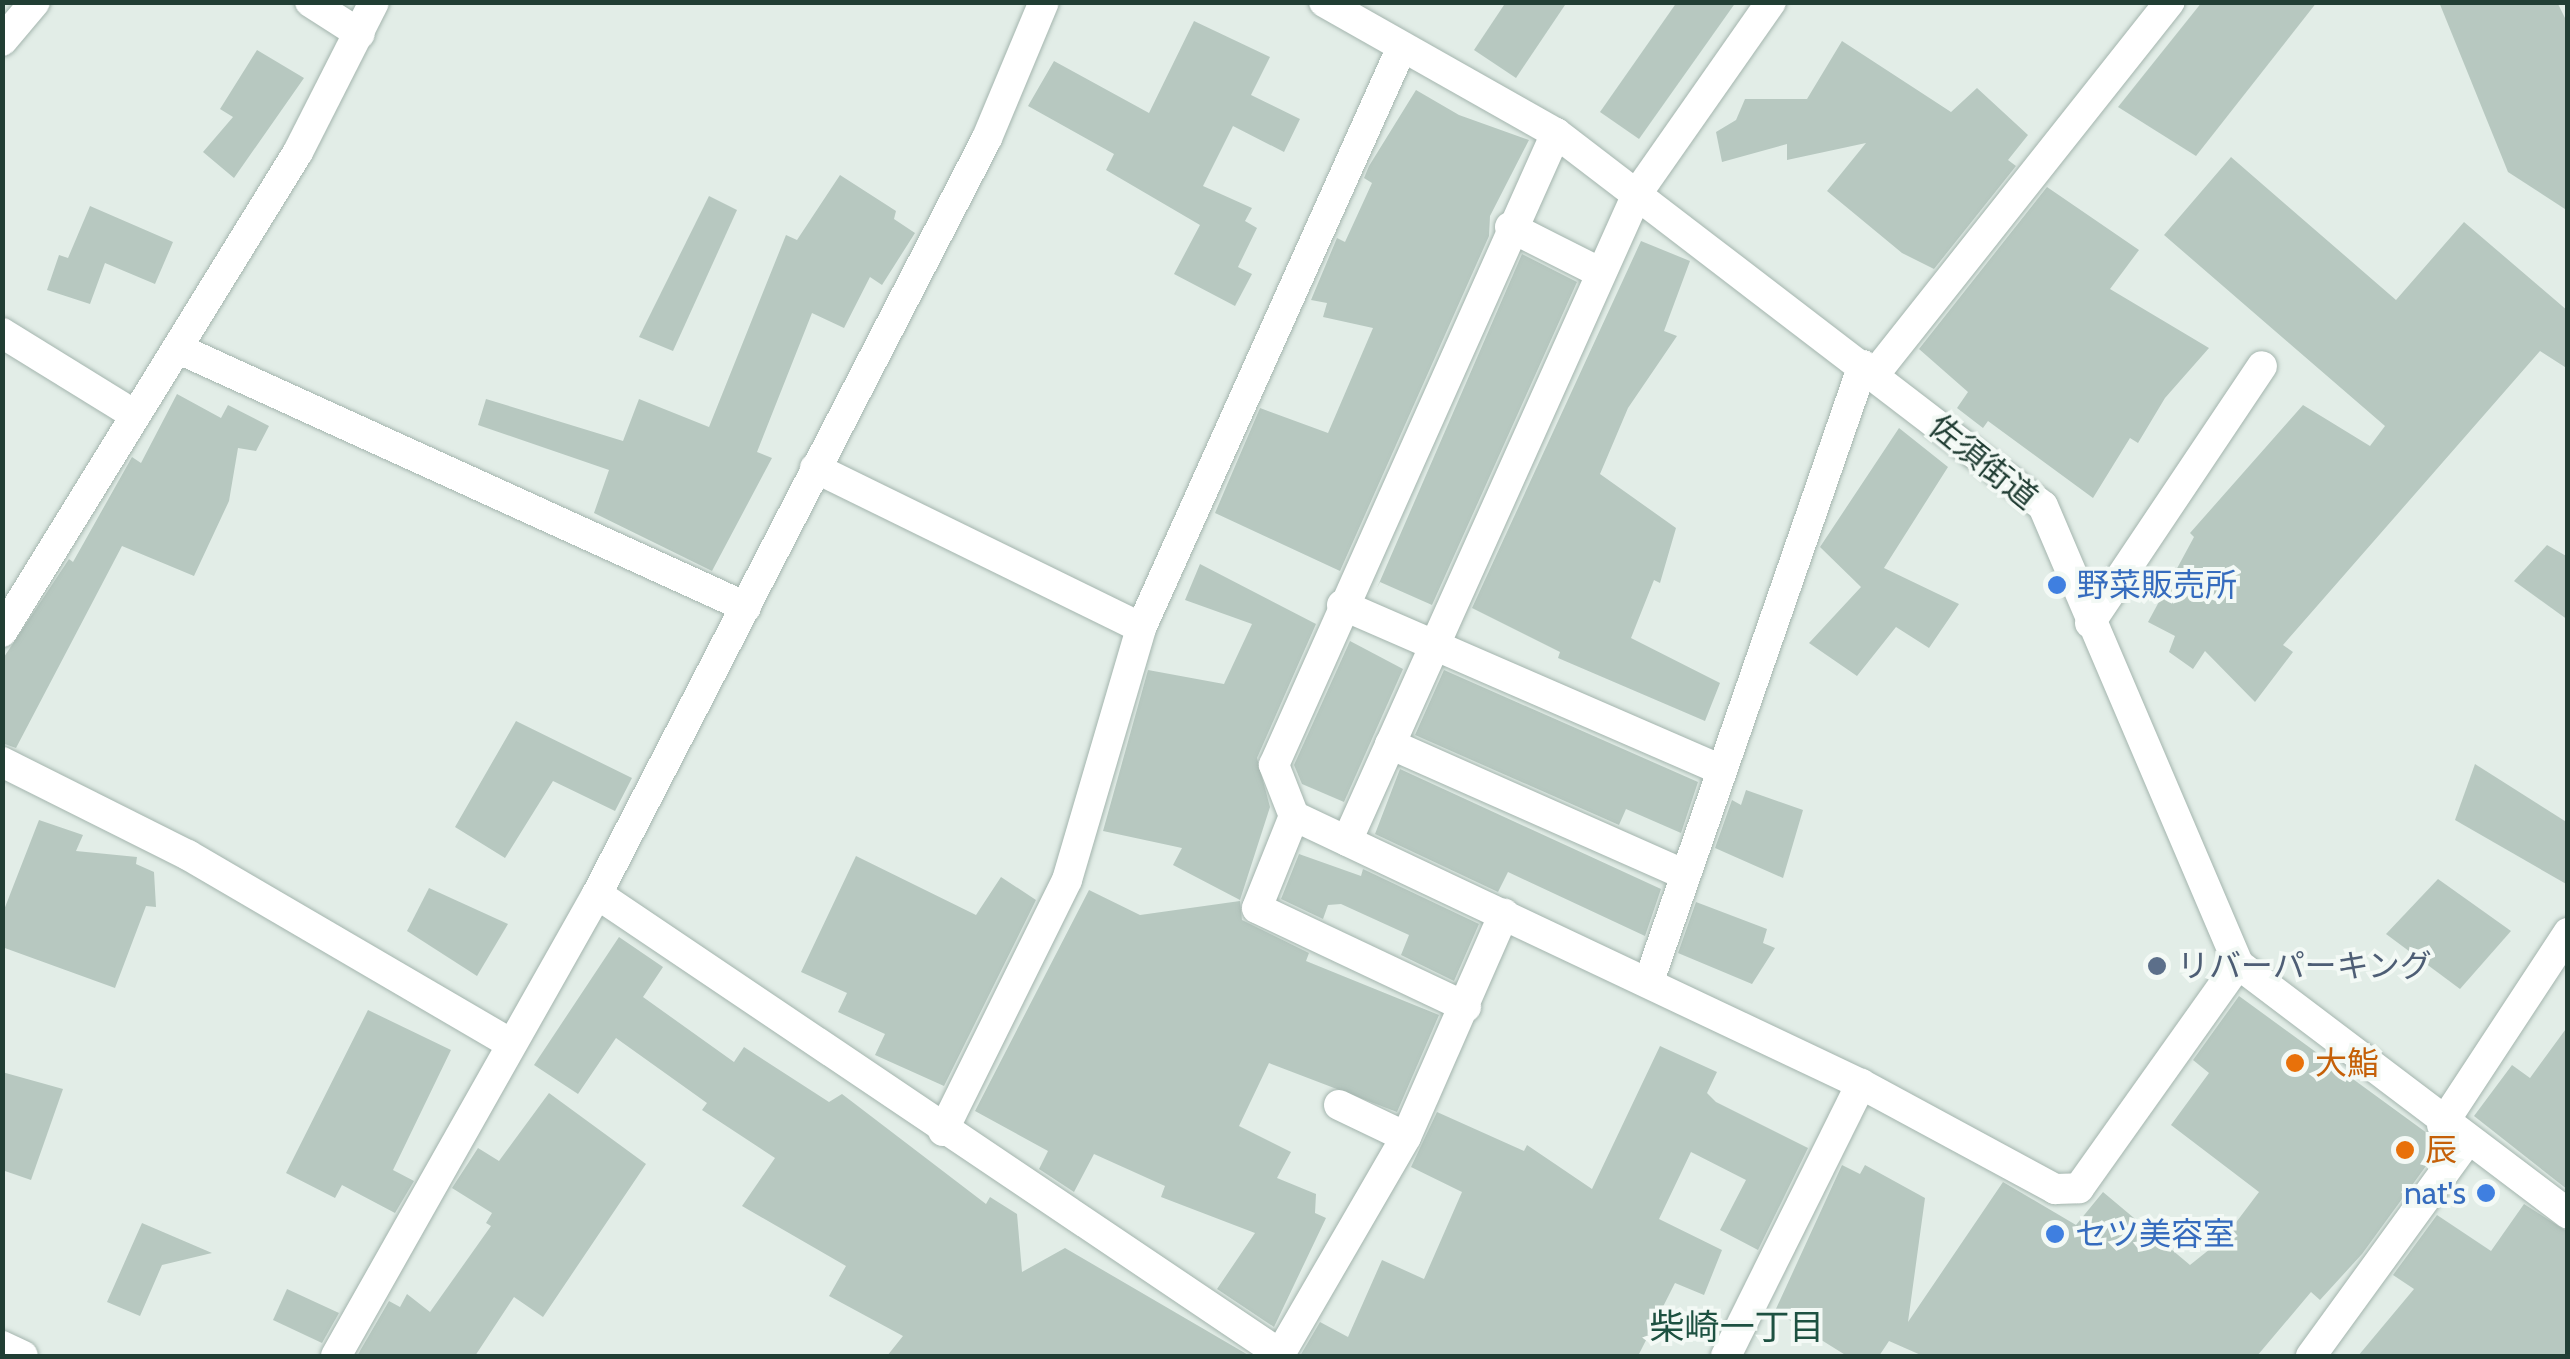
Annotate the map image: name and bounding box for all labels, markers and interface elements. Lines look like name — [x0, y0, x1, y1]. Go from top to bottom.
street label: 佐須街道 — [1921, 407, 2045, 517]
place label: 野菜販売所 — [2077, 566, 2237, 604]
marker: 野菜販売所 — [2046, 574, 2068, 596]
place label: リバーパーキング — [2177, 947, 2433, 985]
marker: リバーパーキング — [2146, 955, 2168, 977]
place label: 大鮨 — [2315, 1044, 2379, 1082]
marker: 大鮨 — [2284, 1052, 2306, 1074]
place label: 辰 — [2425, 1131, 2457, 1169]
marker: 辰 — [2394, 1139, 2416, 1161]
place label: nat's — [2404, 1174, 2466, 1212]
marker: nat's — [2475, 1182, 2497, 1204]
place label: セツ美容室 — [2075, 1215, 2235, 1253]
marker: セツ美容室 — [2044, 1223, 2066, 1245]
district label: 柴崎一丁目 — [1650, 1306, 1824, 1348]

